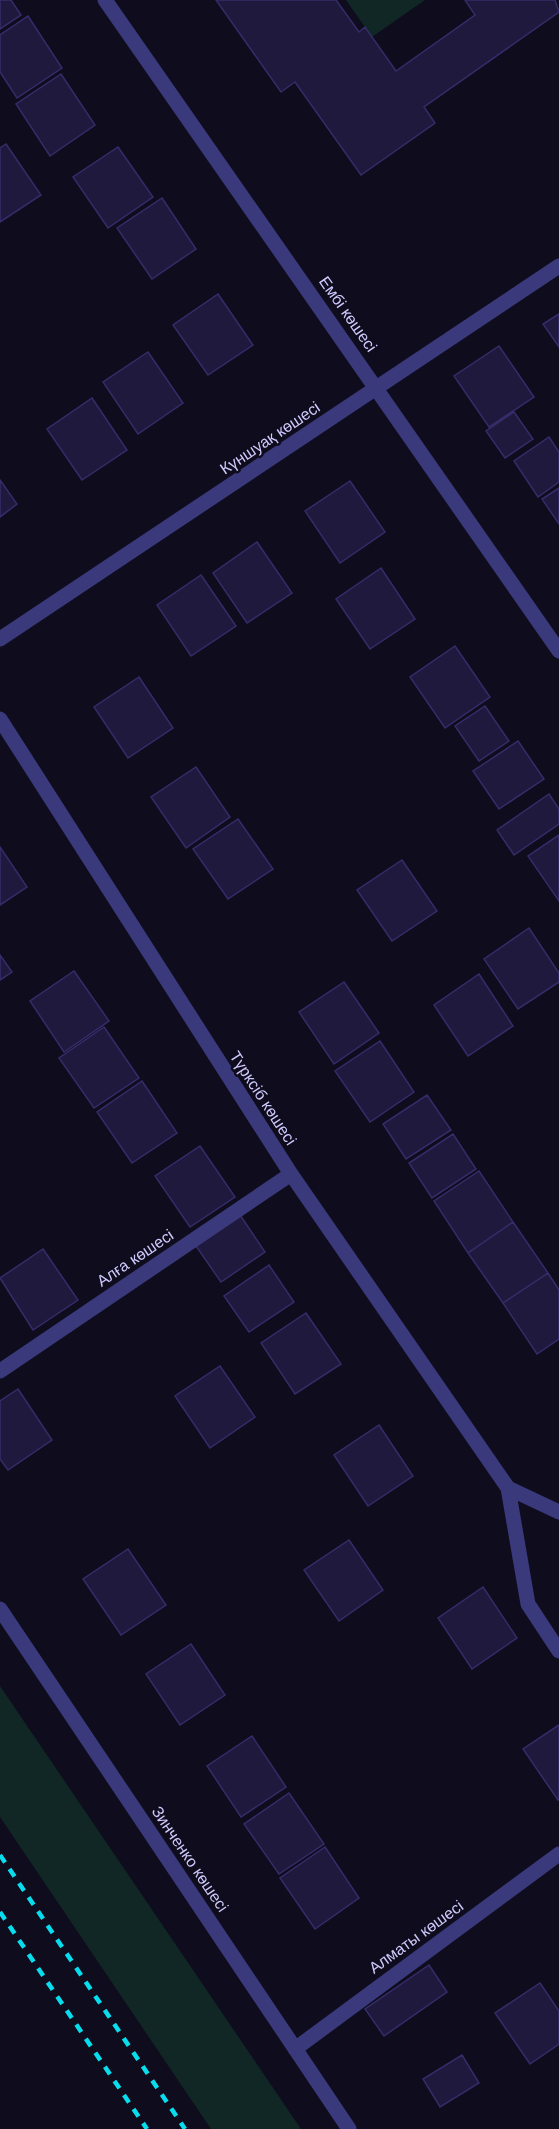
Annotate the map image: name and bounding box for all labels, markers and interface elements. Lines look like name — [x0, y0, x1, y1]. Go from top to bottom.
street label: Ембі көшесі — [316, 273, 380, 355]
street label: Күншуақ көшесі — [217, 398, 323, 478]
street label: Түрксіб көшесі — [226, 1048, 300, 1148]
street label: Алға көшесі — [94, 1226, 176, 1290]
street label: Зинченко көшесі — [149, 1803, 231, 1915]
street label: Алматы көшесі — [366, 1897, 466, 1977]

